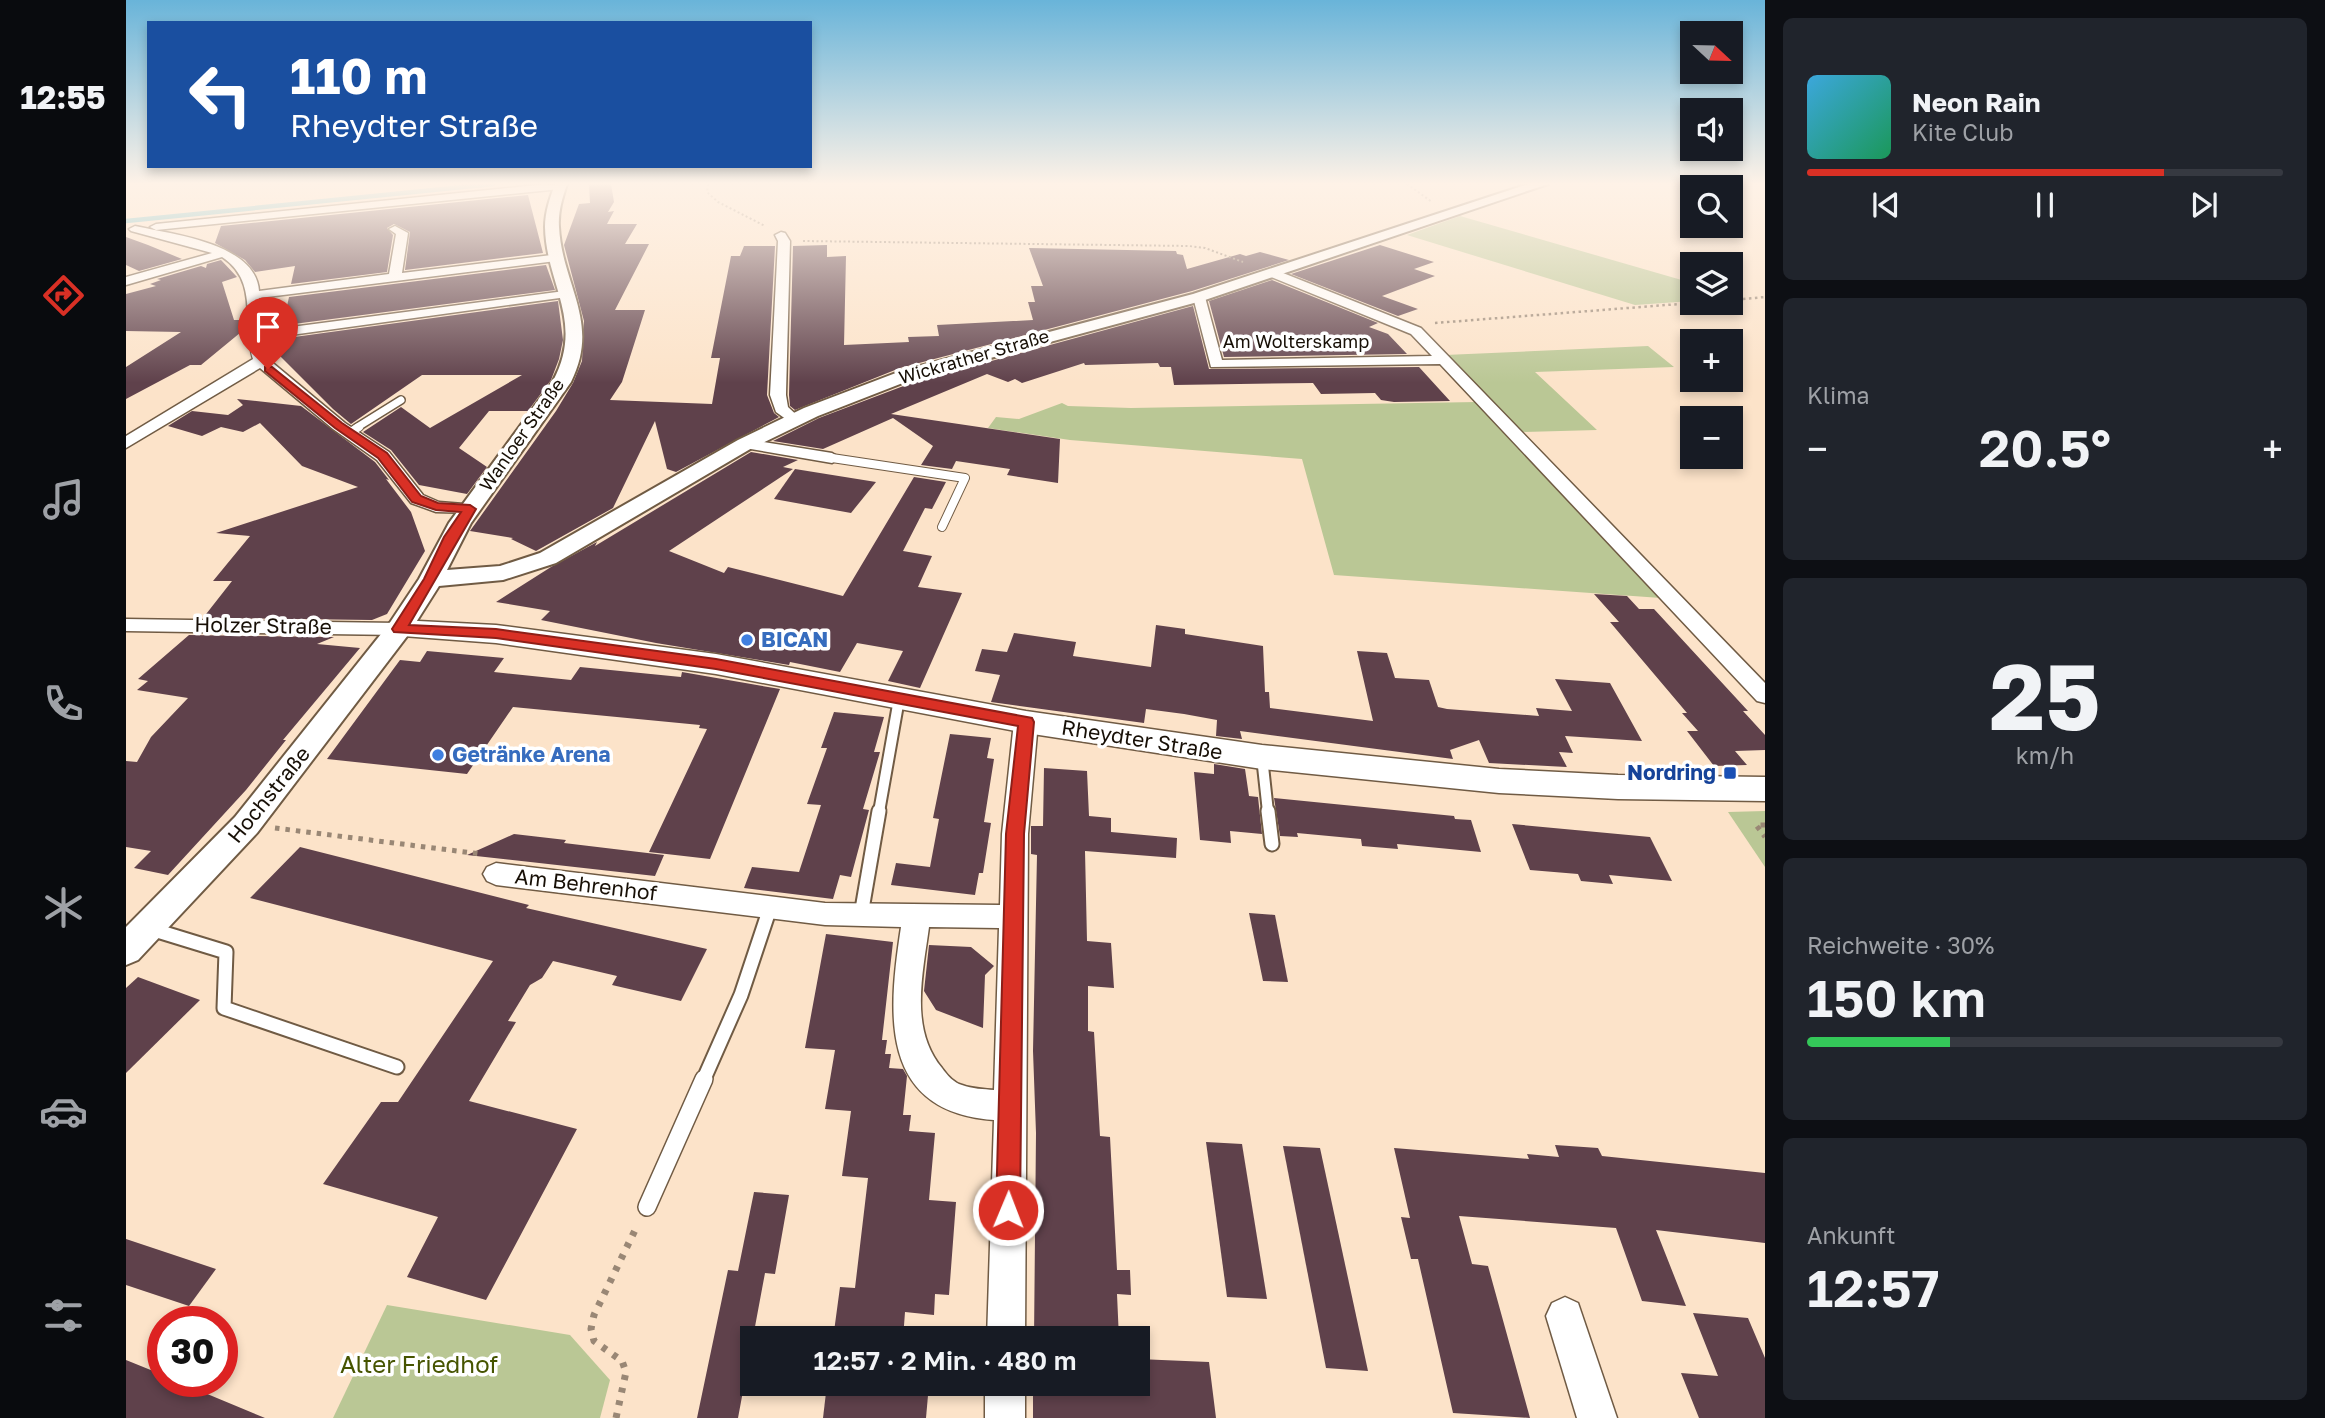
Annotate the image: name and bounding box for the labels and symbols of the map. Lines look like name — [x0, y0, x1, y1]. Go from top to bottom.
north arrow — [1680, 21, 1743, 84]
pin — [238, 297, 298, 369]
street label: Wickrather Straße — [896, 324, 1051, 388]
street label: Am Wolterskamp — [1223, 330, 1369, 352]
street label: Wanloer Straße — [474, 374, 568, 495]
street label: Holzer Straße — [194, 611, 332, 639]
place label: BICAN — [761, 626, 828, 652]
marker: BICAN — [739, 632, 755, 648]
street label: Rheydter Straße — [1060, 713, 1225, 765]
street label: Hochstraße — [221, 741, 315, 848]
place label: Getränke Arena — [452, 741, 610, 767]
marker: Getränke Arena — [430, 747, 446, 763]
place label: Nordring — [1627, 759, 1716, 785]
marker: Nordring — [1722, 765, 1738, 781]
street label: Am Behrenhof — [514, 862, 659, 906]
position arrow — [971, 1173, 1045, 1247]
speed limit sign: 30 — [147, 1306, 238, 1397]
park label: Alter Friedhof — [340, 1349, 498, 1378]

